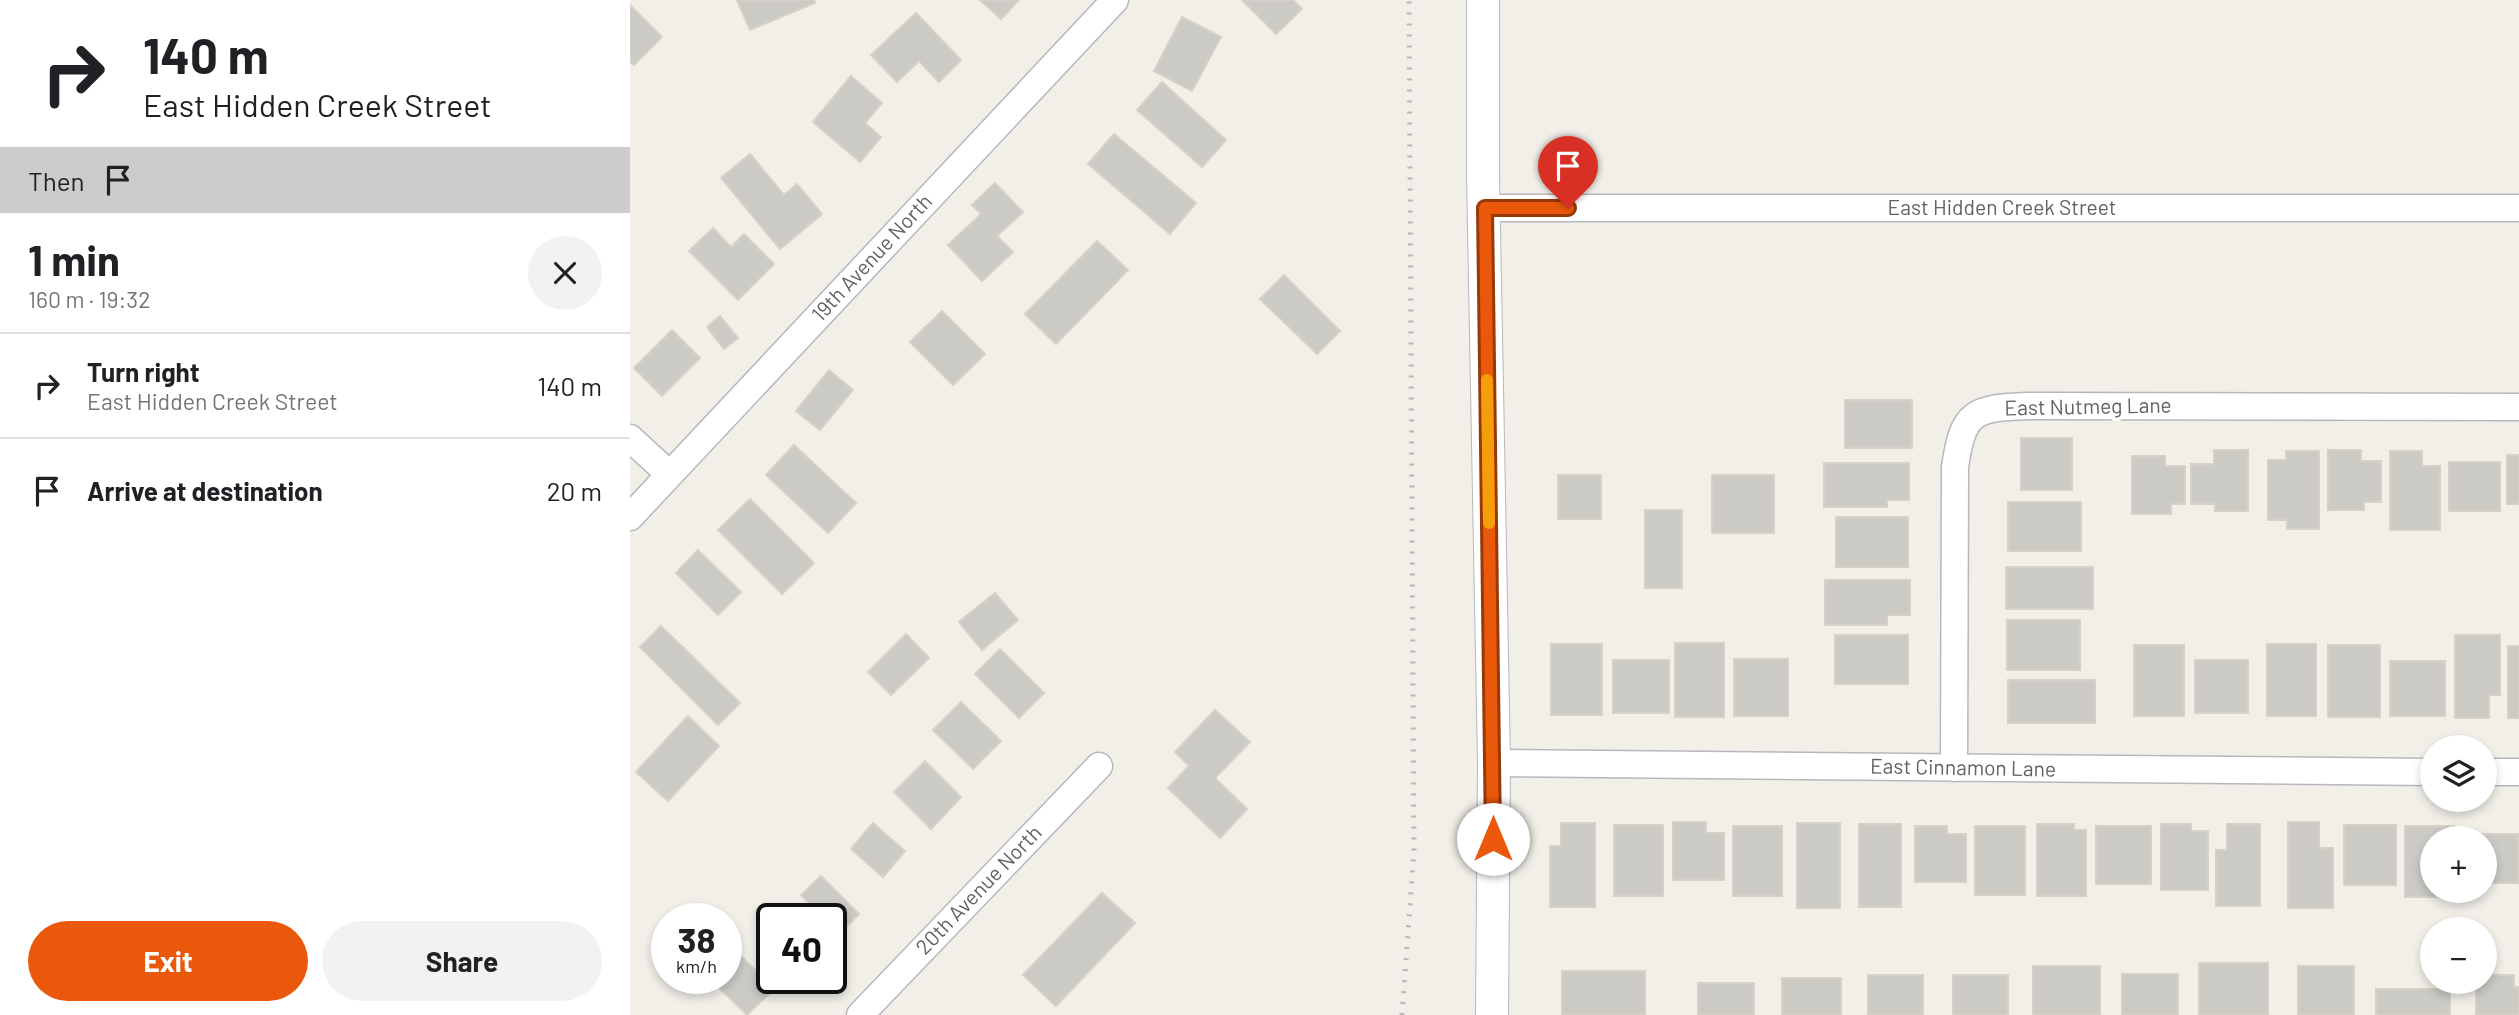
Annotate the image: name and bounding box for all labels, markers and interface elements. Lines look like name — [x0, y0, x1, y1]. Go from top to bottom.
text: 140 m — [143, 25, 269, 84]
icon: right — [28, 28, 119, 119]
text: East Hidden Creek Street — [143, 85, 492, 123]
pin — [1538, 136, 1598, 208]
icon: arrive — [1549, 147, 1587, 185]
icon: arrive — [99, 161, 137, 199]
text: Then — [28, 165, 85, 196]
street label: 19th Avenue North — [806, 188, 936, 326]
street label: East Hidden Creek Street — [1888, 194, 2116, 219]
text: 1 min — [28, 234, 120, 284]
button: close — [528, 236, 602, 310]
text: 160 m · 19:32 — [28, 285, 151, 313]
text: Turn right — [87, 356, 200, 387]
icon: right — [28, 367, 66, 405]
text: 140 m — [537, 370, 602, 401]
text: East Hidden Creek Street — [87, 387, 338, 415]
street label: East Nutmeg Lane — [2004, 392, 2172, 419]
icon: arrive — [28, 472, 66, 510]
text: Arrive at destination — [87, 475, 323, 506]
text: 20 m — [547, 475, 602, 506]
map controls — [2420, 735, 2497, 994]
button: layers — [2420, 735, 2497, 812]
street label: East Cinnamon Lane — [1870, 752, 2056, 781]
position arrow — [1456, 802, 1530, 876]
street label: 20th Avenue North — [910, 819, 1046, 959]
button: + — [2420, 826, 2497, 903]
speed limit sign: 40 — [756, 903, 847, 994]
button: − — [2420, 917, 2497, 994]
text: 38 — [678, 918, 715, 960]
button: Exit — [28, 921, 308, 1001]
button: Share — [322, 921, 602, 1001]
text: km/h — [676, 955, 717, 977]

